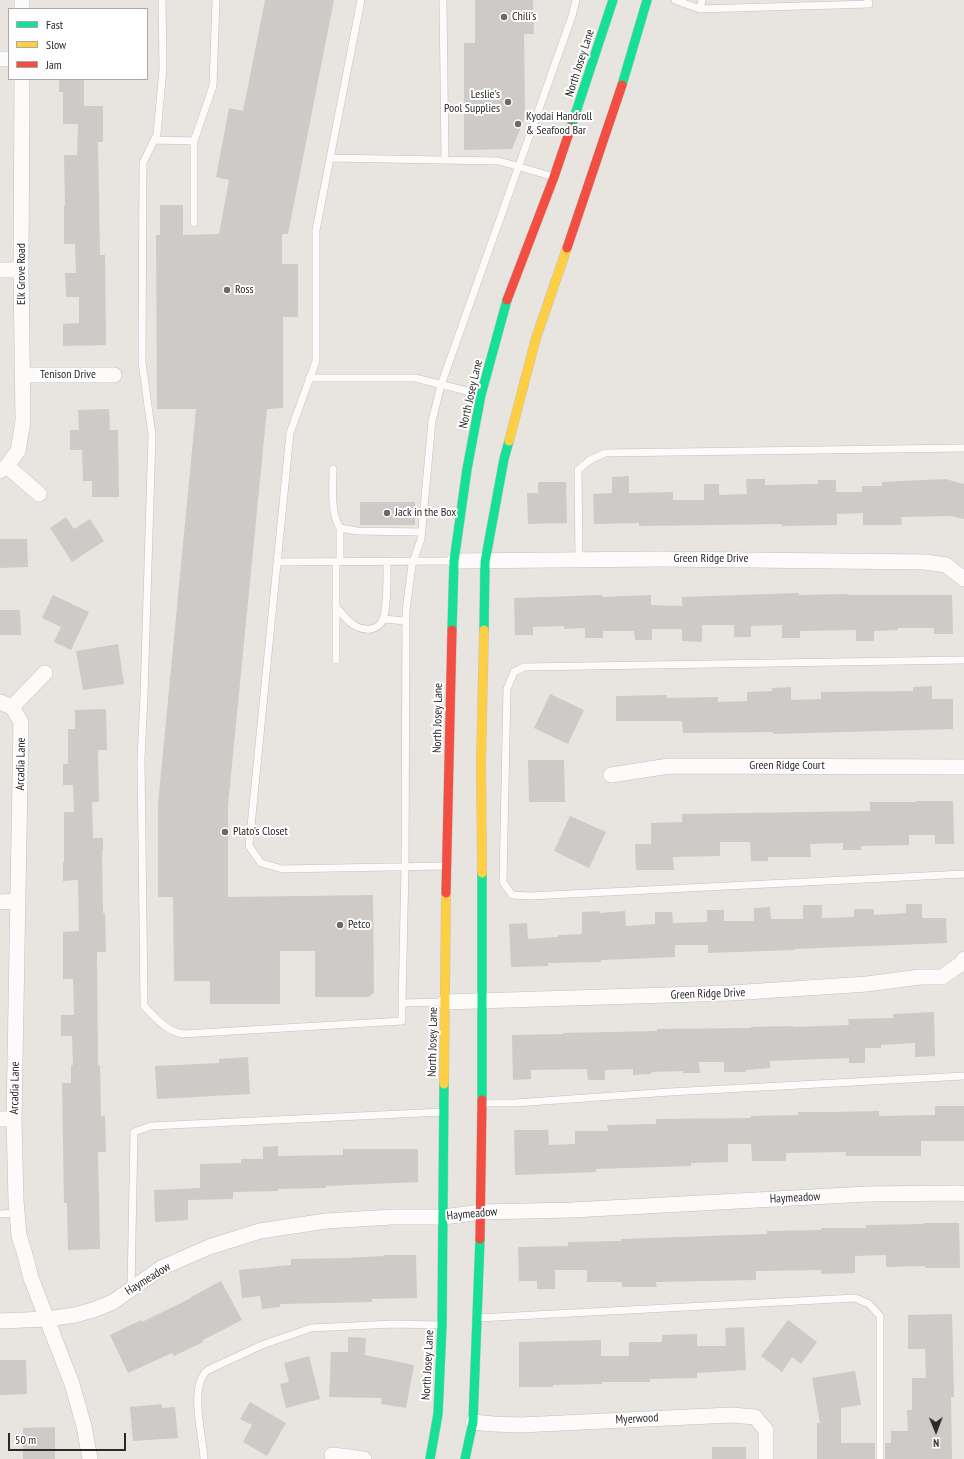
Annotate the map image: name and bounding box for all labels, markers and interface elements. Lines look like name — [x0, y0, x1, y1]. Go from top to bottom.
legend — [8, 8, 148, 80]
place label: Chili's — [512, 10, 536, 24]
marker: Chili's — [499, 12, 509, 22]
text: Fast — [46, 17, 63, 32]
street label: North Josey Lane — [562, 27, 598, 99]
text: Slow — [46, 37, 66, 52]
text: Jam — [46, 57, 62, 72]
place label: Leslie's Pool Supplies — [444, 88, 500, 116]
marker: Leslie's Pool Supplies — [503, 97, 513, 107]
place label: Kyodai Handroll & Seafood Bar — [526, 110, 592, 138]
marker: Kyodai Handroll & Seafood Bar — [513, 119, 523, 129]
street label: Elk Grove Road — [15, 243, 29, 305]
place label: Ross — [235, 283, 254, 297]
marker: Ross — [222, 285, 232, 295]
street label: North Josey Lane — [456, 358, 486, 430]
street label: Tenison Drive — [40, 368, 96, 382]
place label: Jack in the Box — [395, 506, 456, 520]
marker: Jack in the Box — [382, 508, 392, 518]
street label: Green Ridge Drive — [674, 552, 748, 566]
street label: North Josey Lane — [430, 683, 446, 753]
street label: Arcadia Lane — [13, 737, 29, 791]
street label: Green Ridge Court — [749, 759, 825, 773]
place label: Plato's Closet — [233, 825, 288, 839]
marker: Plato's Closet — [220, 827, 230, 837]
place label: Petco — [348, 918, 370, 932]
marker: Petco — [335, 920, 345, 930]
street label: Green Ridge Drive — [670, 985, 746, 1003]
street label: North Josey Lane — [425, 1007, 441, 1077]
street label: Arcadia Lane — [7, 1061, 23, 1115]
street label: Haymeadow — [769, 1189, 821, 1207]
street label: Haymeadow — [446, 1205, 498, 1223]
street label: Haymeadow — [123, 1259, 173, 1299]
street label: North Josey Lane — [419, 1330, 437, 1400]
street label: Myerwood — [615, 1411, 659, 1427]
north arrow — [916, 1411, 956, 1451]
scale bar — [10, 1425, 128, 1451]
text: 50 m — [15, 1432, 36, 1447]
text: N — [933, 1436, 939, 1450]

